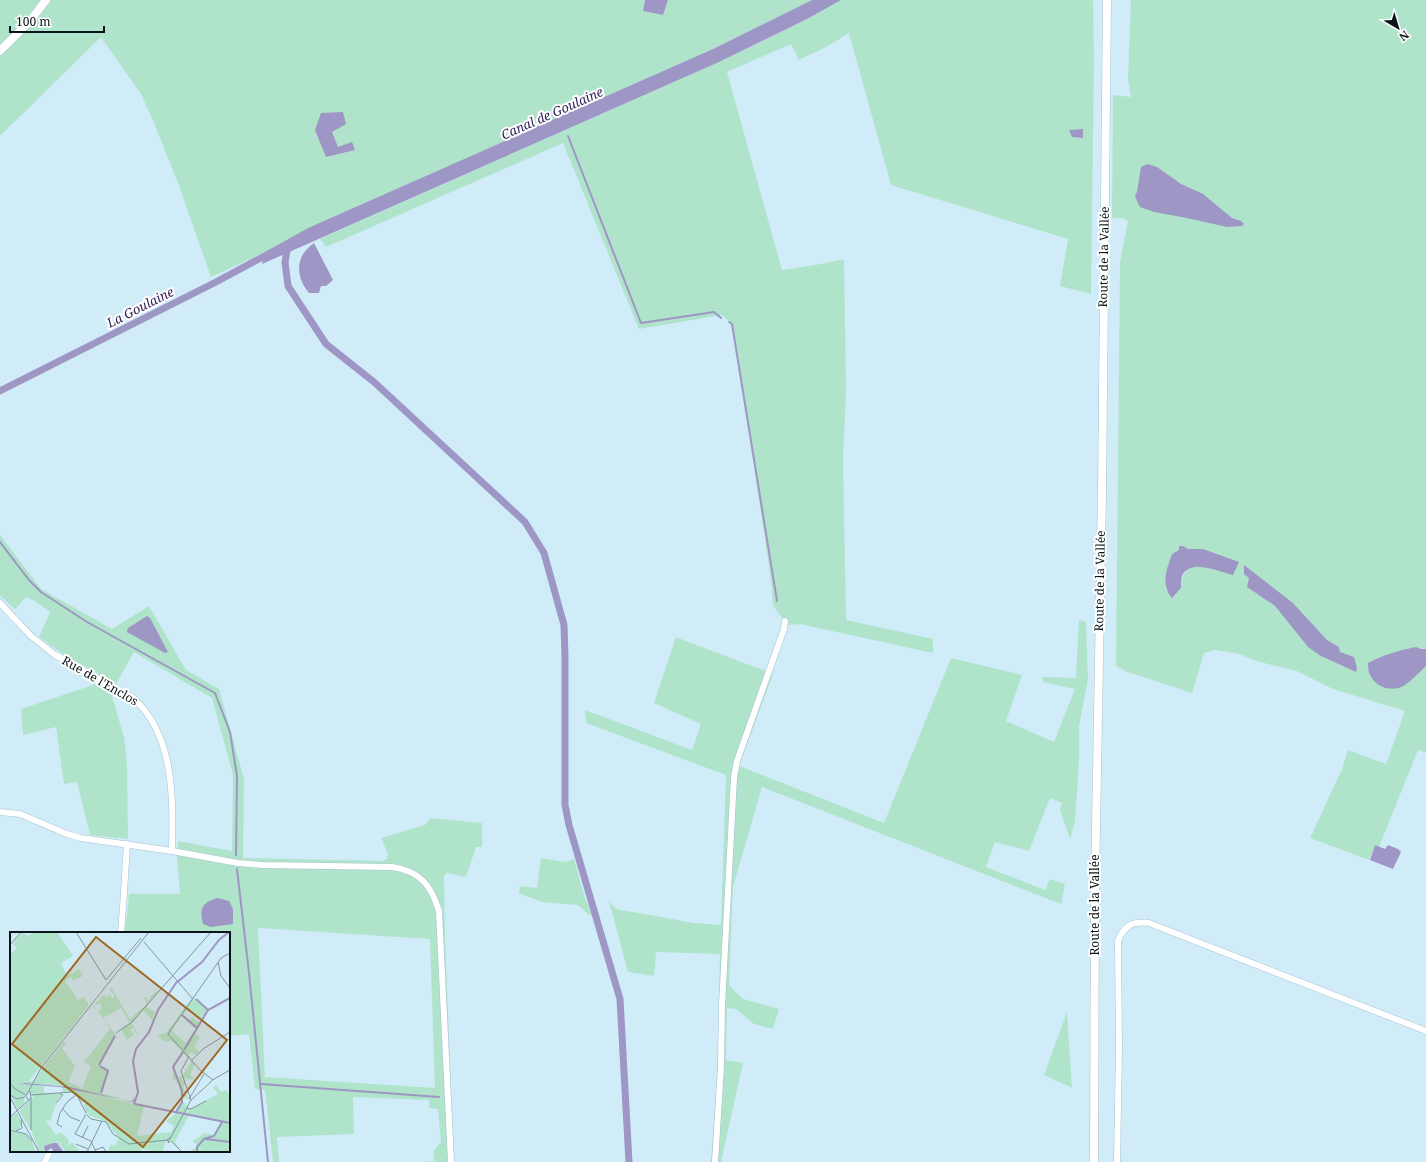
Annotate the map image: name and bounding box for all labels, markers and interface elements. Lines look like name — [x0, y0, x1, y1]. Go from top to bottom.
scale bar — [10, 8, 104, 34]
north arrow — [1378, 8, 1418, 48]
text: 100 m — [16, 13, 51, 30]
text: N — [1396, 28, 1412, 45]
water label: Canal de Goulaine — [498, 82, 606, 144]
street label: Route de la Vallée — [1094, 206, 1113, 308]
water label: La Goulaine — [102, 282, 177, 332]
street label: Route de la Vallée — [1090, 530, 1109, 632]
street label: Rue de l'Enclos — [59, 652, 142, 709]
street label: Route de la Vallée — [1086, 854, 1103, 956]
inset map — [10, 932, 230, 1152]

